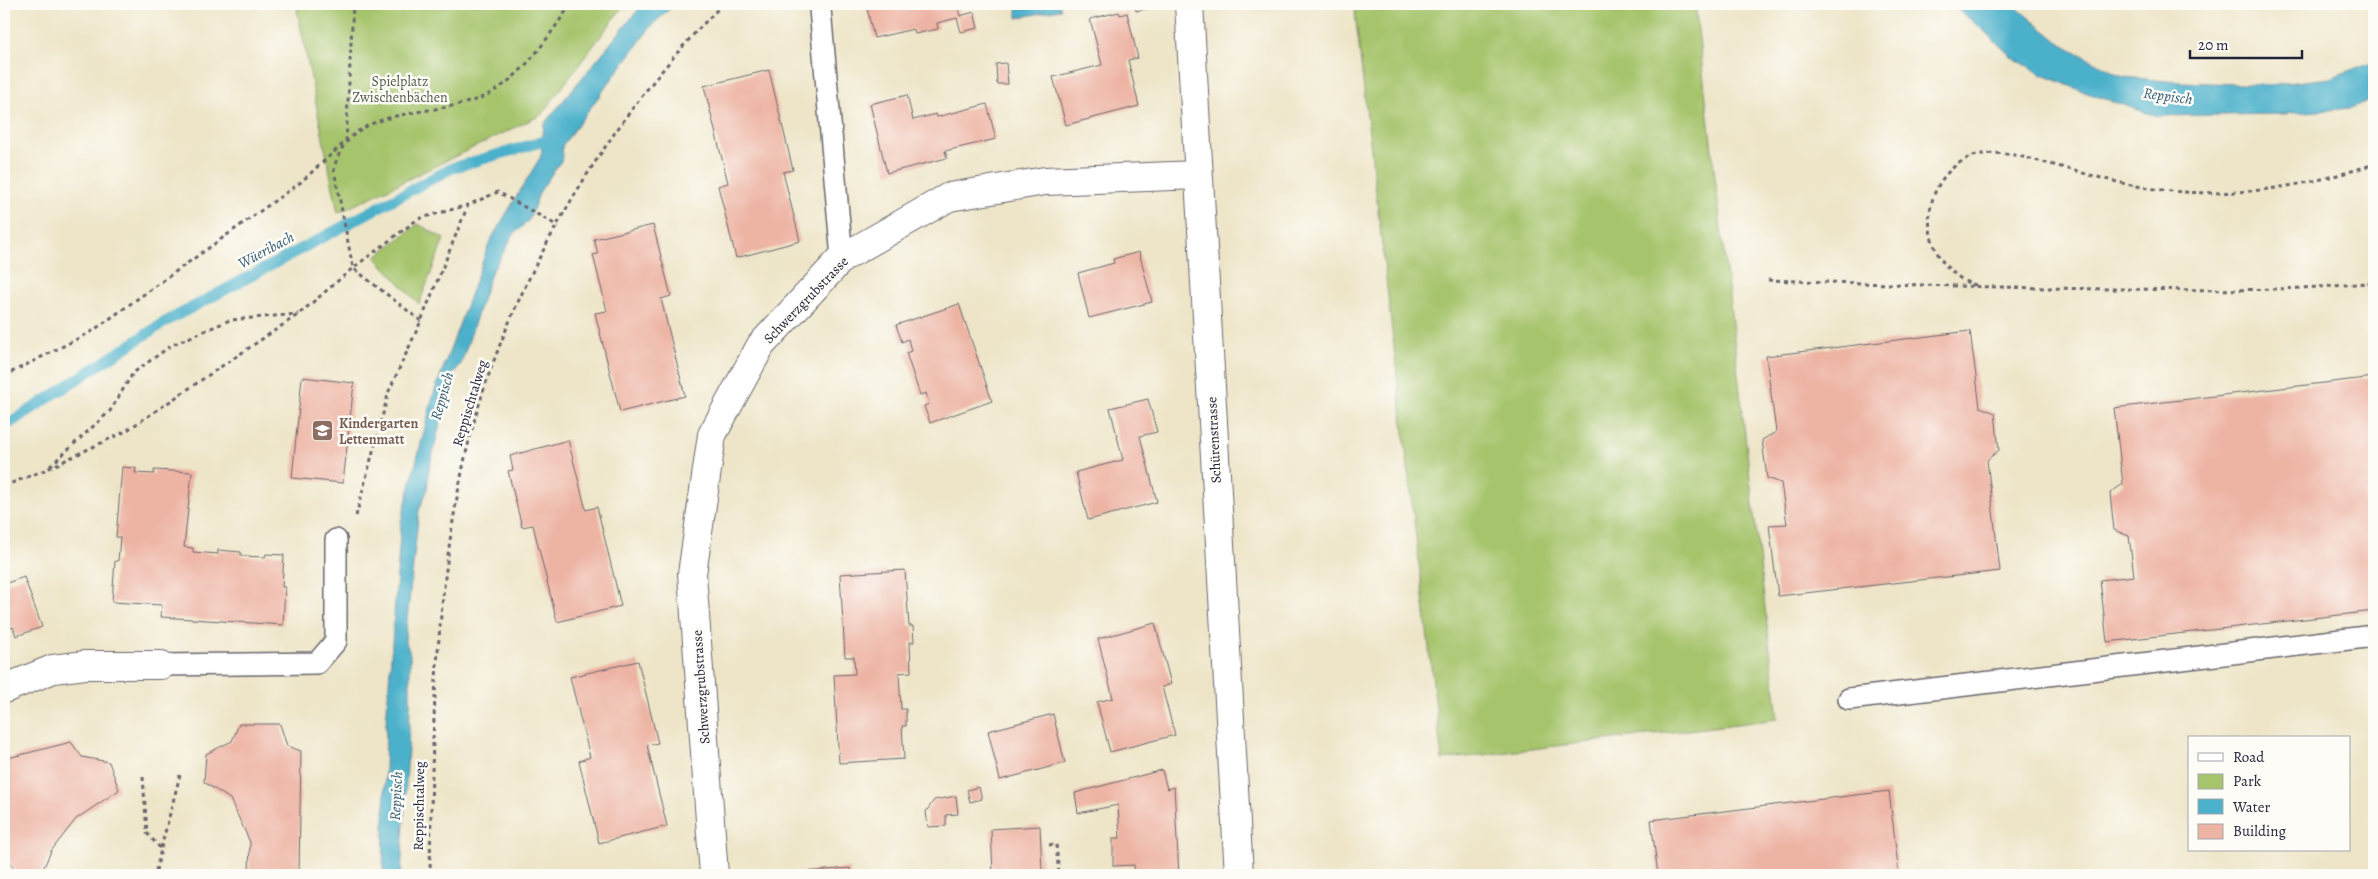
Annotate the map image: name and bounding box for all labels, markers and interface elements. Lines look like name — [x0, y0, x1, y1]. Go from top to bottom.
scale bar — [2190, 28, 2303, 60]
text: 20 m — [2198, 35, 2229, 55]
park label: Spielplatz Zwischenbächen — [352, 72, 448, 107]
water label: Reppisch — [2142, 83, 2194, 109]
water label: Wüeribach — [234, 227, 298, 273]
street label: Schwerzgrubstrasse — [759, 252, 853, 348]
street label: Reppischtalweg — [448, 357, 492, 449]
water label: Reppisch — [426, 370, 458, 422]
street label: Schürenstrasse — [1202, 396, 1226, 484]
place label: Kindergarten Lettenmatt — [339, 414, 418, 449]
school or university icon: Kindergarten Lettenmatt — [311, 419, 335, 443]
street label: Schwerzgrubstrasse — [688, 629, 714, 745]
legend — [2188, 736, 2350, 852]
text: Road — [2233, 747, 2265, 767]
street label: Reppischtalweg — [409, 761, 429, 851]
water label: Reppisch — [385, 771, 407, 821]
text: Park — [2233, 771, 2262, 791]
text: Water — [2232, 797, 2270, 817]
text: Building — [2233, 821, 2286, 841]

